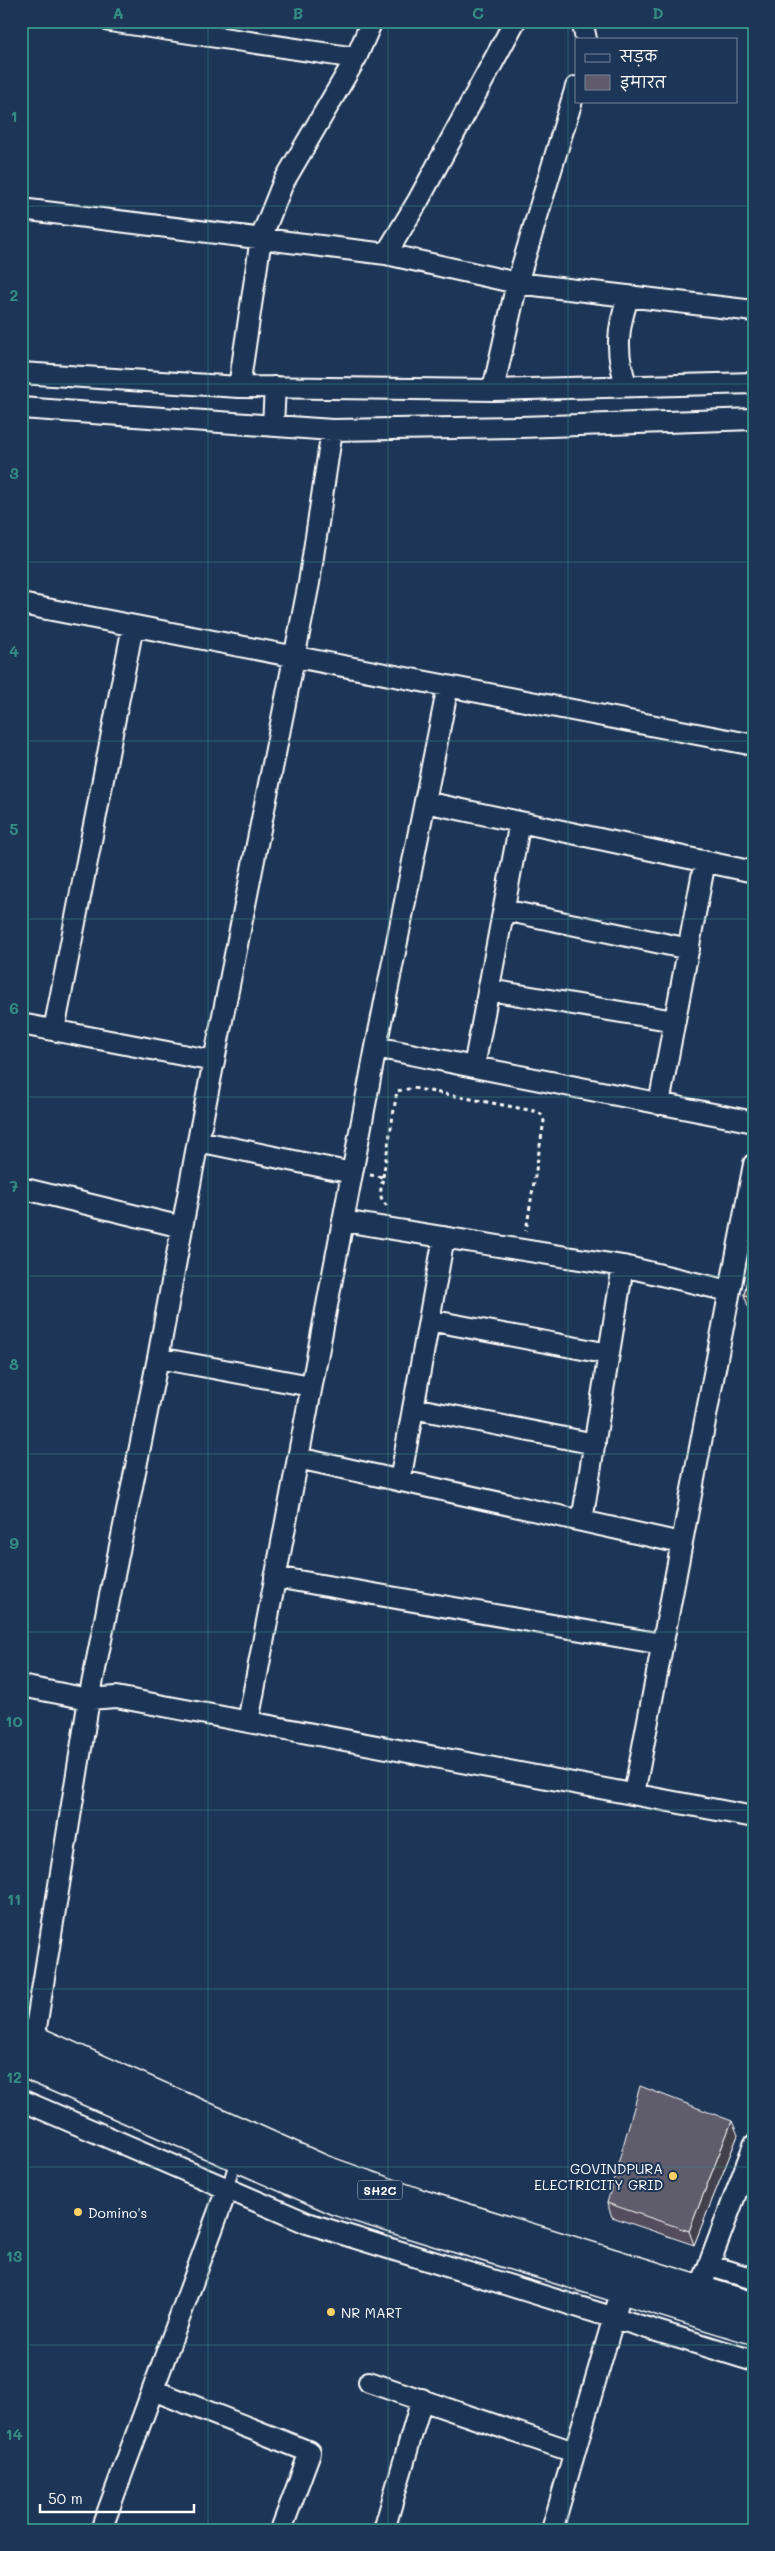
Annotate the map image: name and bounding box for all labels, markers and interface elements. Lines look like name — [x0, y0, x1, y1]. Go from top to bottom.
text: A — [112, 2, 124, 23]
text: B — [293, 2, 303, 23]
text: C — [472, 2, 484, 23]
text: D — [652, 2, 664, 23]
legend — [575, 38, 738, 102]
text: सड़क — [619, 46, 658, 67]
text: इमारत — [620, 72, 667, 92]
text: 1 — [10, 105, 18, 126]
text: 2 — [10, 284, 19, 305]
text: 3 — [9, 462, 19, 483]
text: 4 — [9, 640, 19, 661]
text: 5 — [9, 818, 19, 839]
text: 6 — [9, 997, 19, 1018]
text: 7 — [10, 1175, 19, 1196]
text: 8 — [9, 1353, 19, 1374]
text: 9 — [9, 1532, 19, 1553]
text: 10 — [5, 1710, 23, 1731]
text: 11 — [7, 1888, 21, 1909]
text: 12 — [6, 2066, 22, 2087]
place label: GOVINDPURA ELECTRICITY GRID — [534, 2159, 663, 2194]
marker: GOVINDPURA ELECTRICITY GRID — [667, 2170, 679, 2182]
road number: SH2C — [358, 2180, 402, 2200]
place label: Domino's — [88, 2203, 147, 2222]
marker: Domino's — [72, 2206, 84, 2218]
text: 13 — [6, 2245, 23, 2266]
place label: NR MART — [341, 2303, 403, 2322]
marker: NR MART — [325, 2306, 337, 2318]
text: 14 — [5, 2423, 23, 2444]
scale bar — [40, 2481, 194, 2513]
text: 50 m — [48, 2488, 83, 2508]

